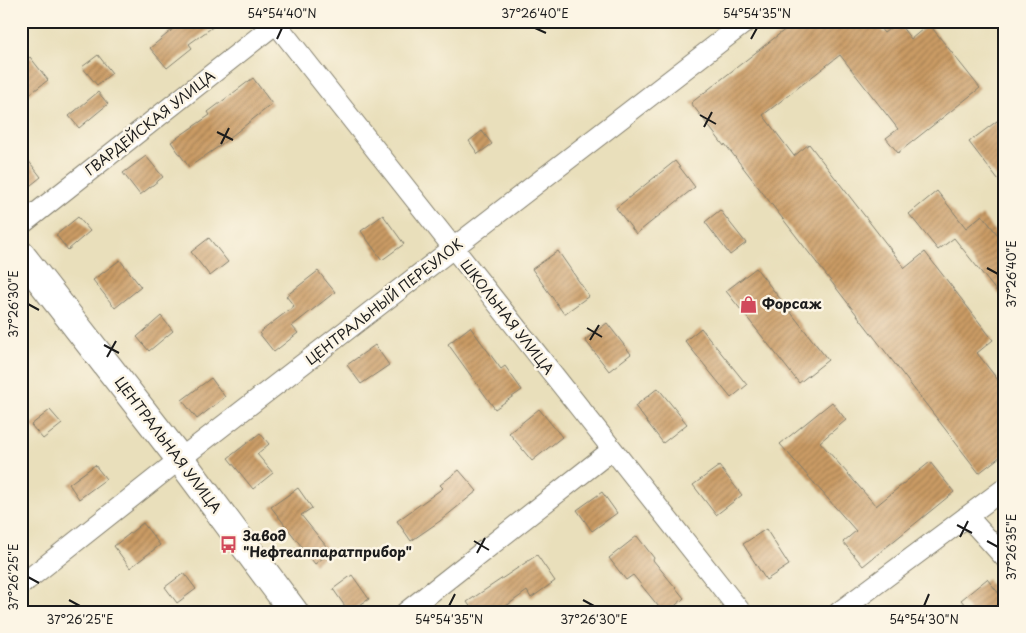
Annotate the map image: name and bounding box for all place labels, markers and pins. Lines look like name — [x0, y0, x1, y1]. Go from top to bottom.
place label: Форсаж — [762, 293, 822, 314]
shop icon: Форсаж — [738, 294, 758, 314]
place label: Завод "Нефтеаппаратприбор" — [242, 525, 412, 562]
bus stop icon: Завод "Нефтеаппаратприбор" — [219, 534, 239, 554]

